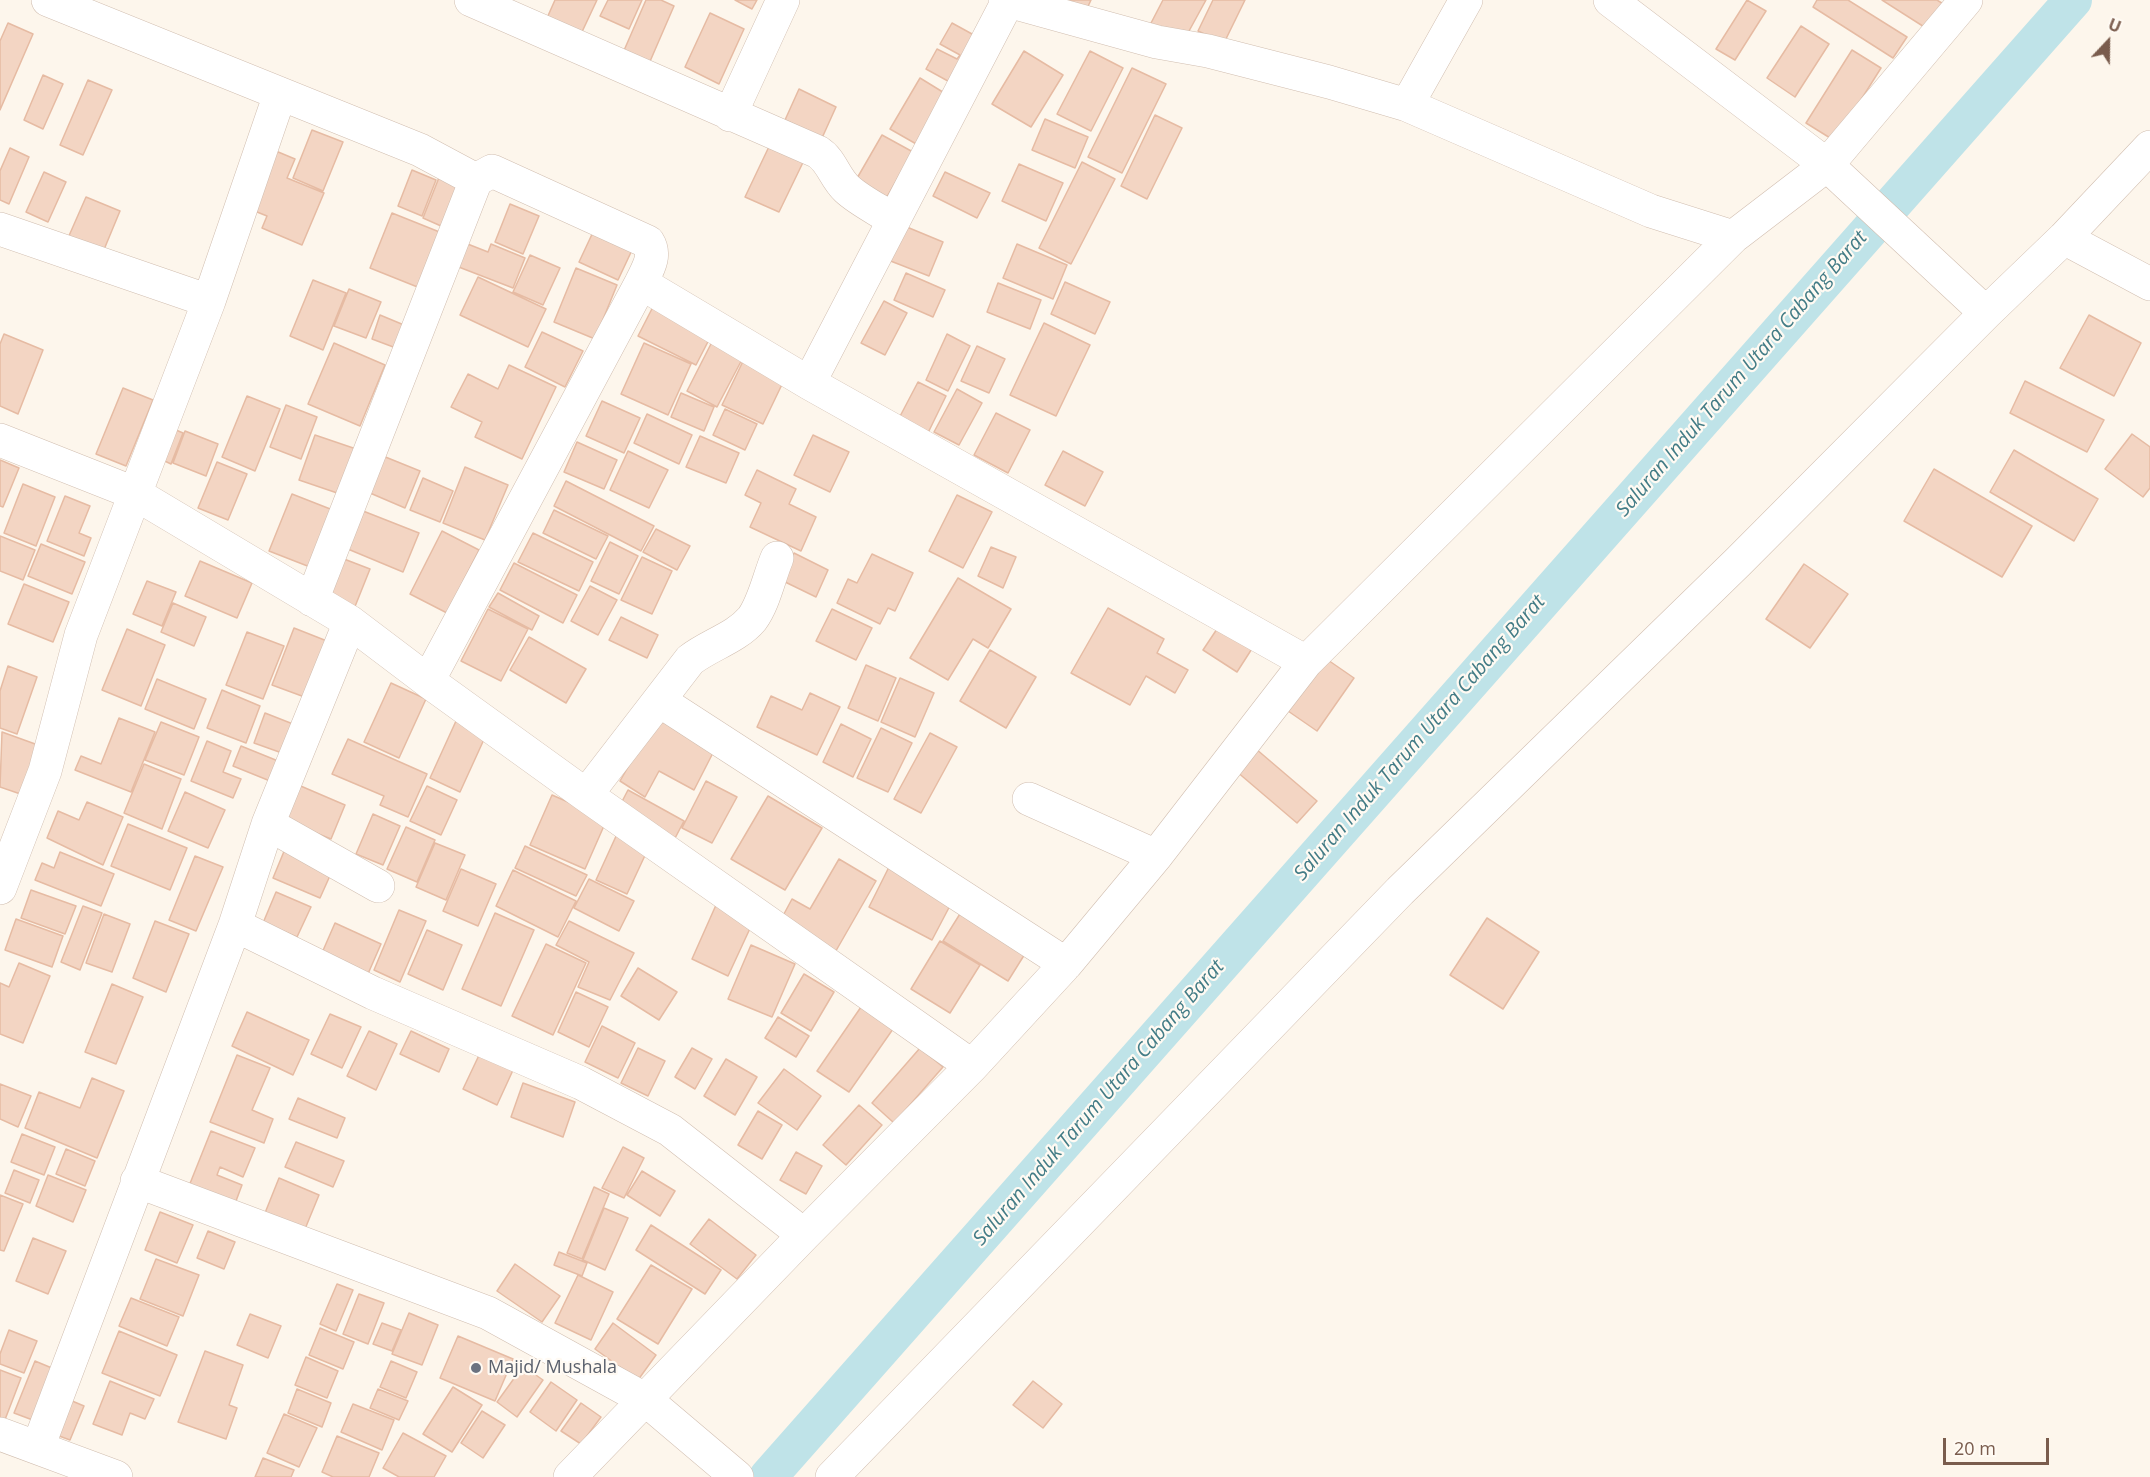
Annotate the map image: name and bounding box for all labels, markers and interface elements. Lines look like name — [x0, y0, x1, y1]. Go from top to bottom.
north arrow — [2078, 12, 2138, 72]
text: U — [2105, 13, 2124, 38]
water label: Saluran Induk Tarum Utara Cabang Barat — [1611, 226, 1873, 522]
water label: Saluran Induk Tarum Utara Cabang Barat — [1289, 590, 1551, 886]
water label: Saluran Induk Tarum Utara Cabang Barat — [968, 955, 1230, 1251]
place label: Majid/ Mushala — [488, 1357, 617, 1379]
marker: Majid/ Mushala — [469, 1361, 483, 1375]
scale bar — [1946, 1426, 2052, 1464]
text: 20 m — [1954, 1436, 1996, 1460]

